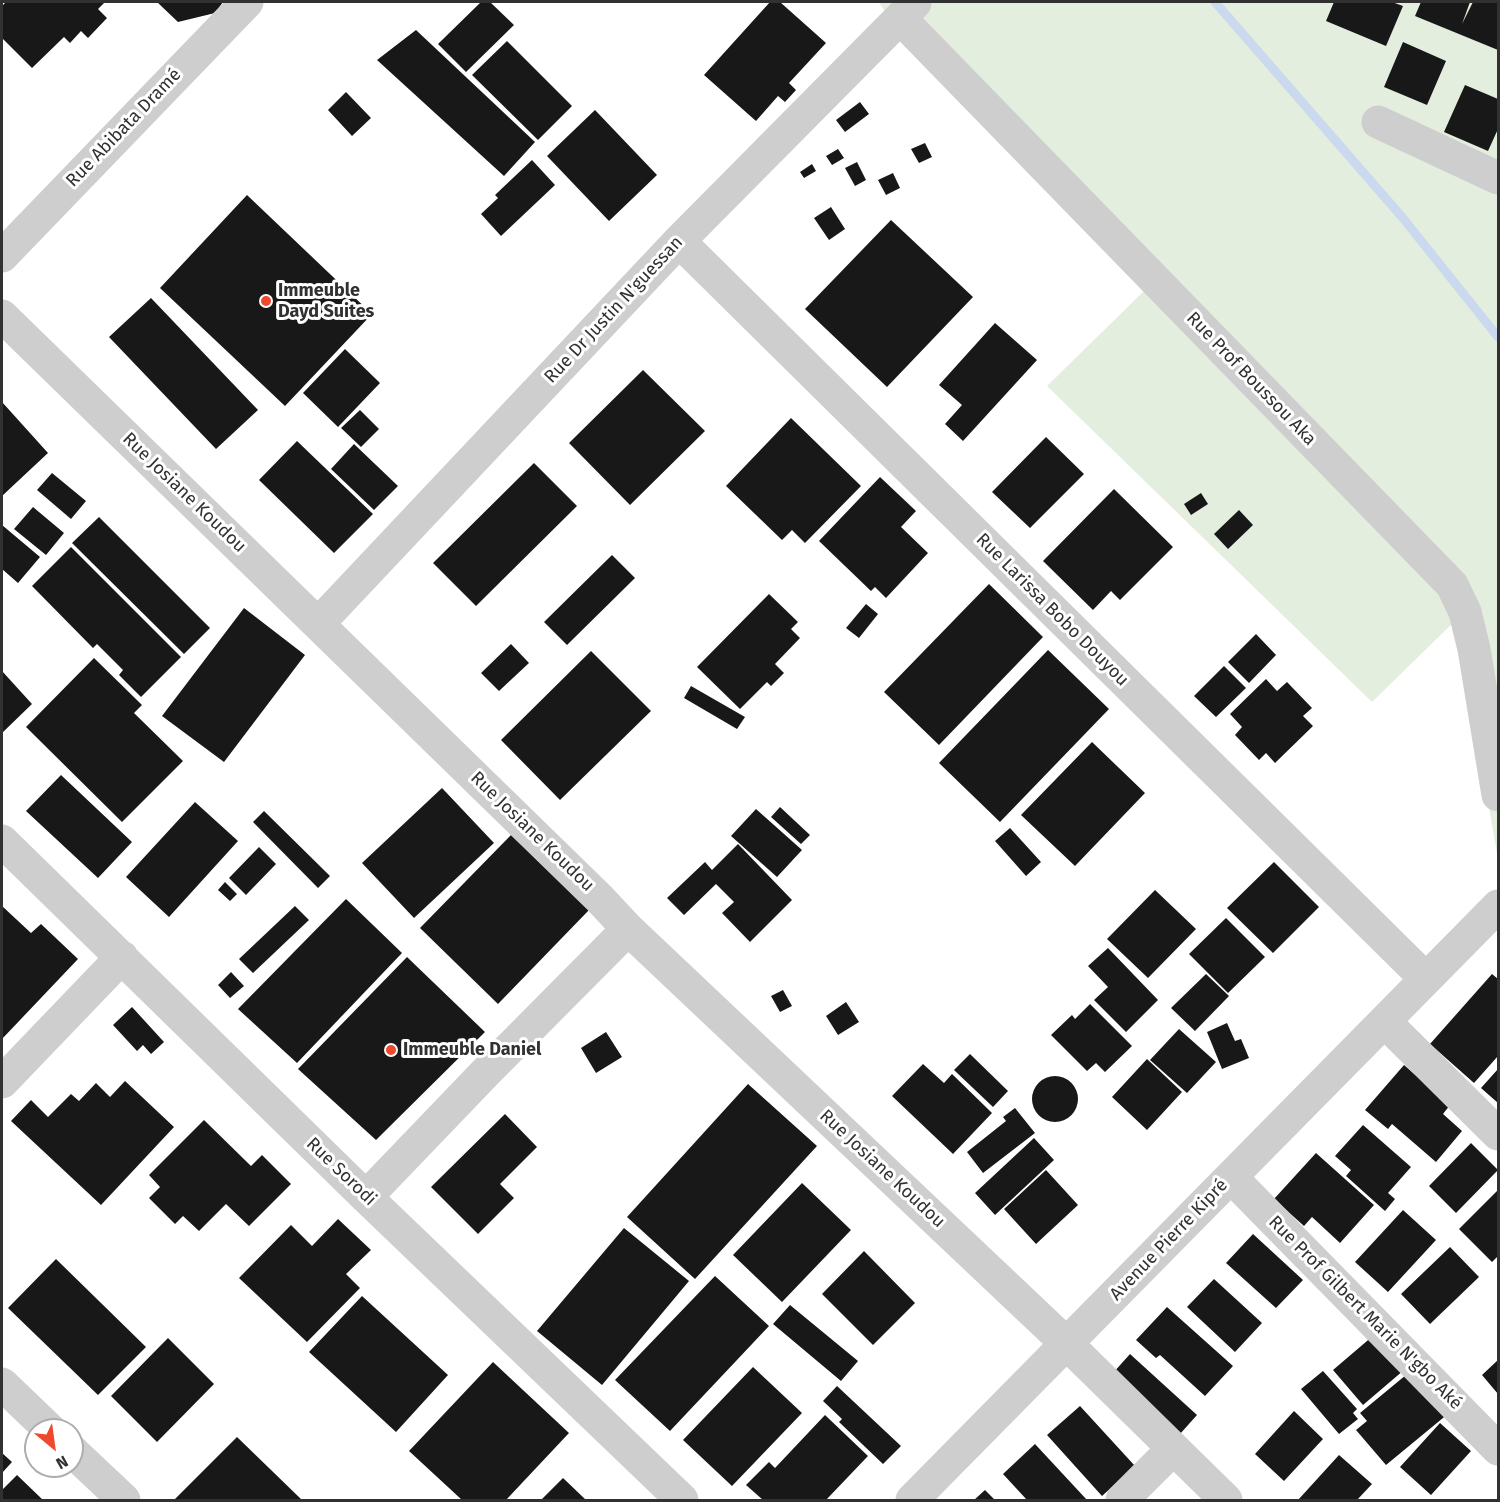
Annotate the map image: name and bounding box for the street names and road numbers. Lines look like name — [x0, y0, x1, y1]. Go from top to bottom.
street label: Rue Abibata Dramé — [62, 64, 186, 192]
street label: Rue Dr Justin N'guessan — [540, 232, 688, 388]
street label: Rue Prof Boussou Aka — [1182, 308, 1320, 450]
street label: Rue Josiane Koudou — [118, 428, 250, 558]
street label: Rue Larissa Bobo Douyou — [971, 529, 1133, 691]
street label: Rue Josiane Koudou — [466, 767, 598, 897]
street label: Rue Josiane Koudou — [815, 1105, 949, 1233]
street label: Rue Sorodi — [301, 1133, 381, 1211]
street label: Avenue Pierre Kipré — [1106, 1175, 1232, 1305]
street label: Rue Prof Gilbert Marie N'gbo Aké — [1264, 1212, 1466, 1414]

